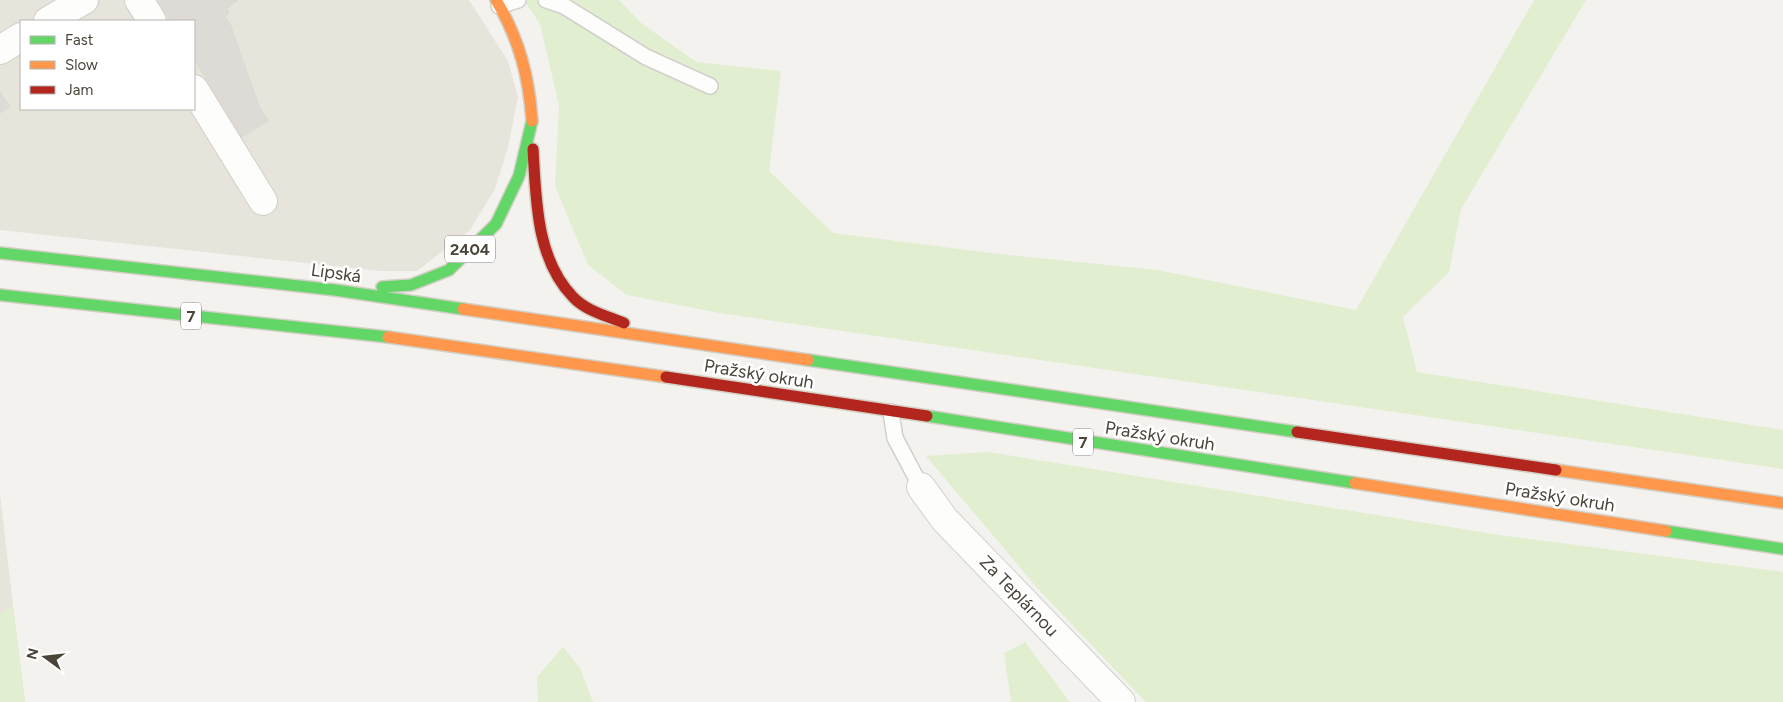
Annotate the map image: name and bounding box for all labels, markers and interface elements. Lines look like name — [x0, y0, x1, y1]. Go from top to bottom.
legend — [20, 20, 195, 110]
text: Fast — [65, 31, 94, 49]
text: Slow — [65, 56, 98, 74]
text: Jam — [65, 81, 93, 99]
road number: 2404 — [445, 235, 495, 262]
street label: Lipská — [310, 259, 362, 287]
road number: 7 — [181, 302, 201, 330]
street label: Pražský okruh — [703, 354, 815, 394]
street label: Pražský okruh — [1104, 416, 1216, 456]
road number: 7 — [1073, 428, 1093, 456]
street label: Pražský okruh — [1504, 477, 1616, 517]
street label: Za Teplárnou — [975, 551, 1063, 641]
north arrow — [20, 632, 70, 682]
text: N — [23, 646, 43, 661]

